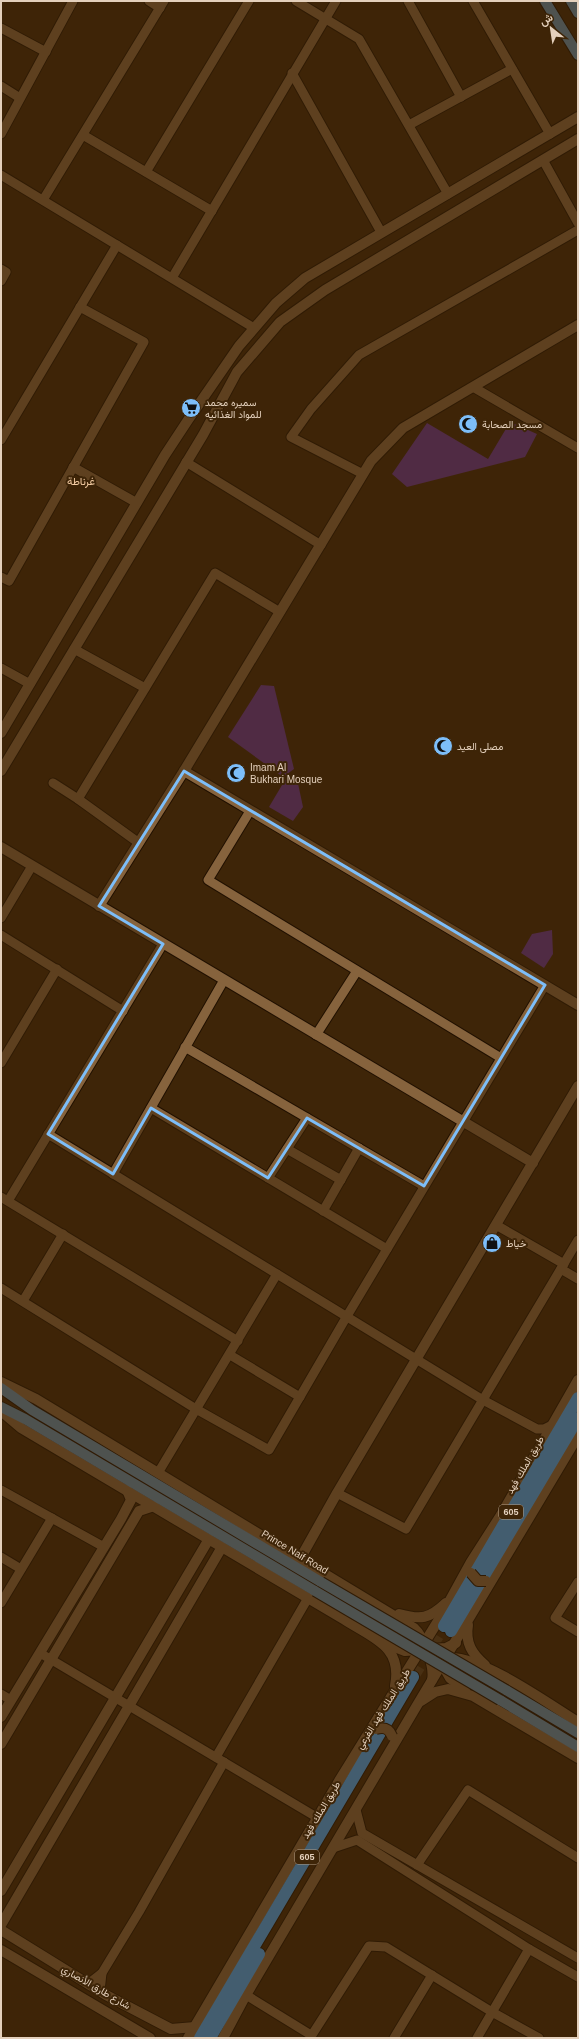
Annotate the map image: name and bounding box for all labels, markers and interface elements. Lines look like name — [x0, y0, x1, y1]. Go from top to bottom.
north arrow — [531, 8, 571, 48]
text: ش — [537, 11, 555, 29]
supermarket icon: سميره محمد للمواد الغذائيه — [180, 397, 202, 419]
place label: سميره محمد للمواد الغذائيه — [205, 397, 262, 421]
mosque icon: مسجد الصحابة — [457, 413, 479, 435]
place label: مسجد الصحابة — [482, 419, 542, 431]
district label: غرناطة — [67, 475, 95, 488]
mosque icon: مصلى العيد — [432, 735, 454, 757]
place label: مصلى العيد — [457, 741, 503, 753]
mosque icon: Imam Al Bukhari Mosque — [225, 762, 247, 784]
place label: Imam Al Bukhari Mosque — [250, 762, 323, 785]
shop icon: خياط — [481, 1232, 503, 1254]
place label: خياط — [506, 1238, 527, 1250]
street label: طريق الملك فهد — [504, 1434, 547, 1496]
road number: 605 — [499, 1505, 523, 1519]
street label: Prince Naif Road — [260, 1528, 330, 1576]
street label: طريق الملك فهد الفرعي — [354, 1666, 415, 1753]
street label: طريق الملك فهد — [300, 1779, 344, 1841]
road number: 605 — [295, 1850, 319, 1864]
street label: شارع طارق الأنصاري — [58, 1963, 132, 2014]

